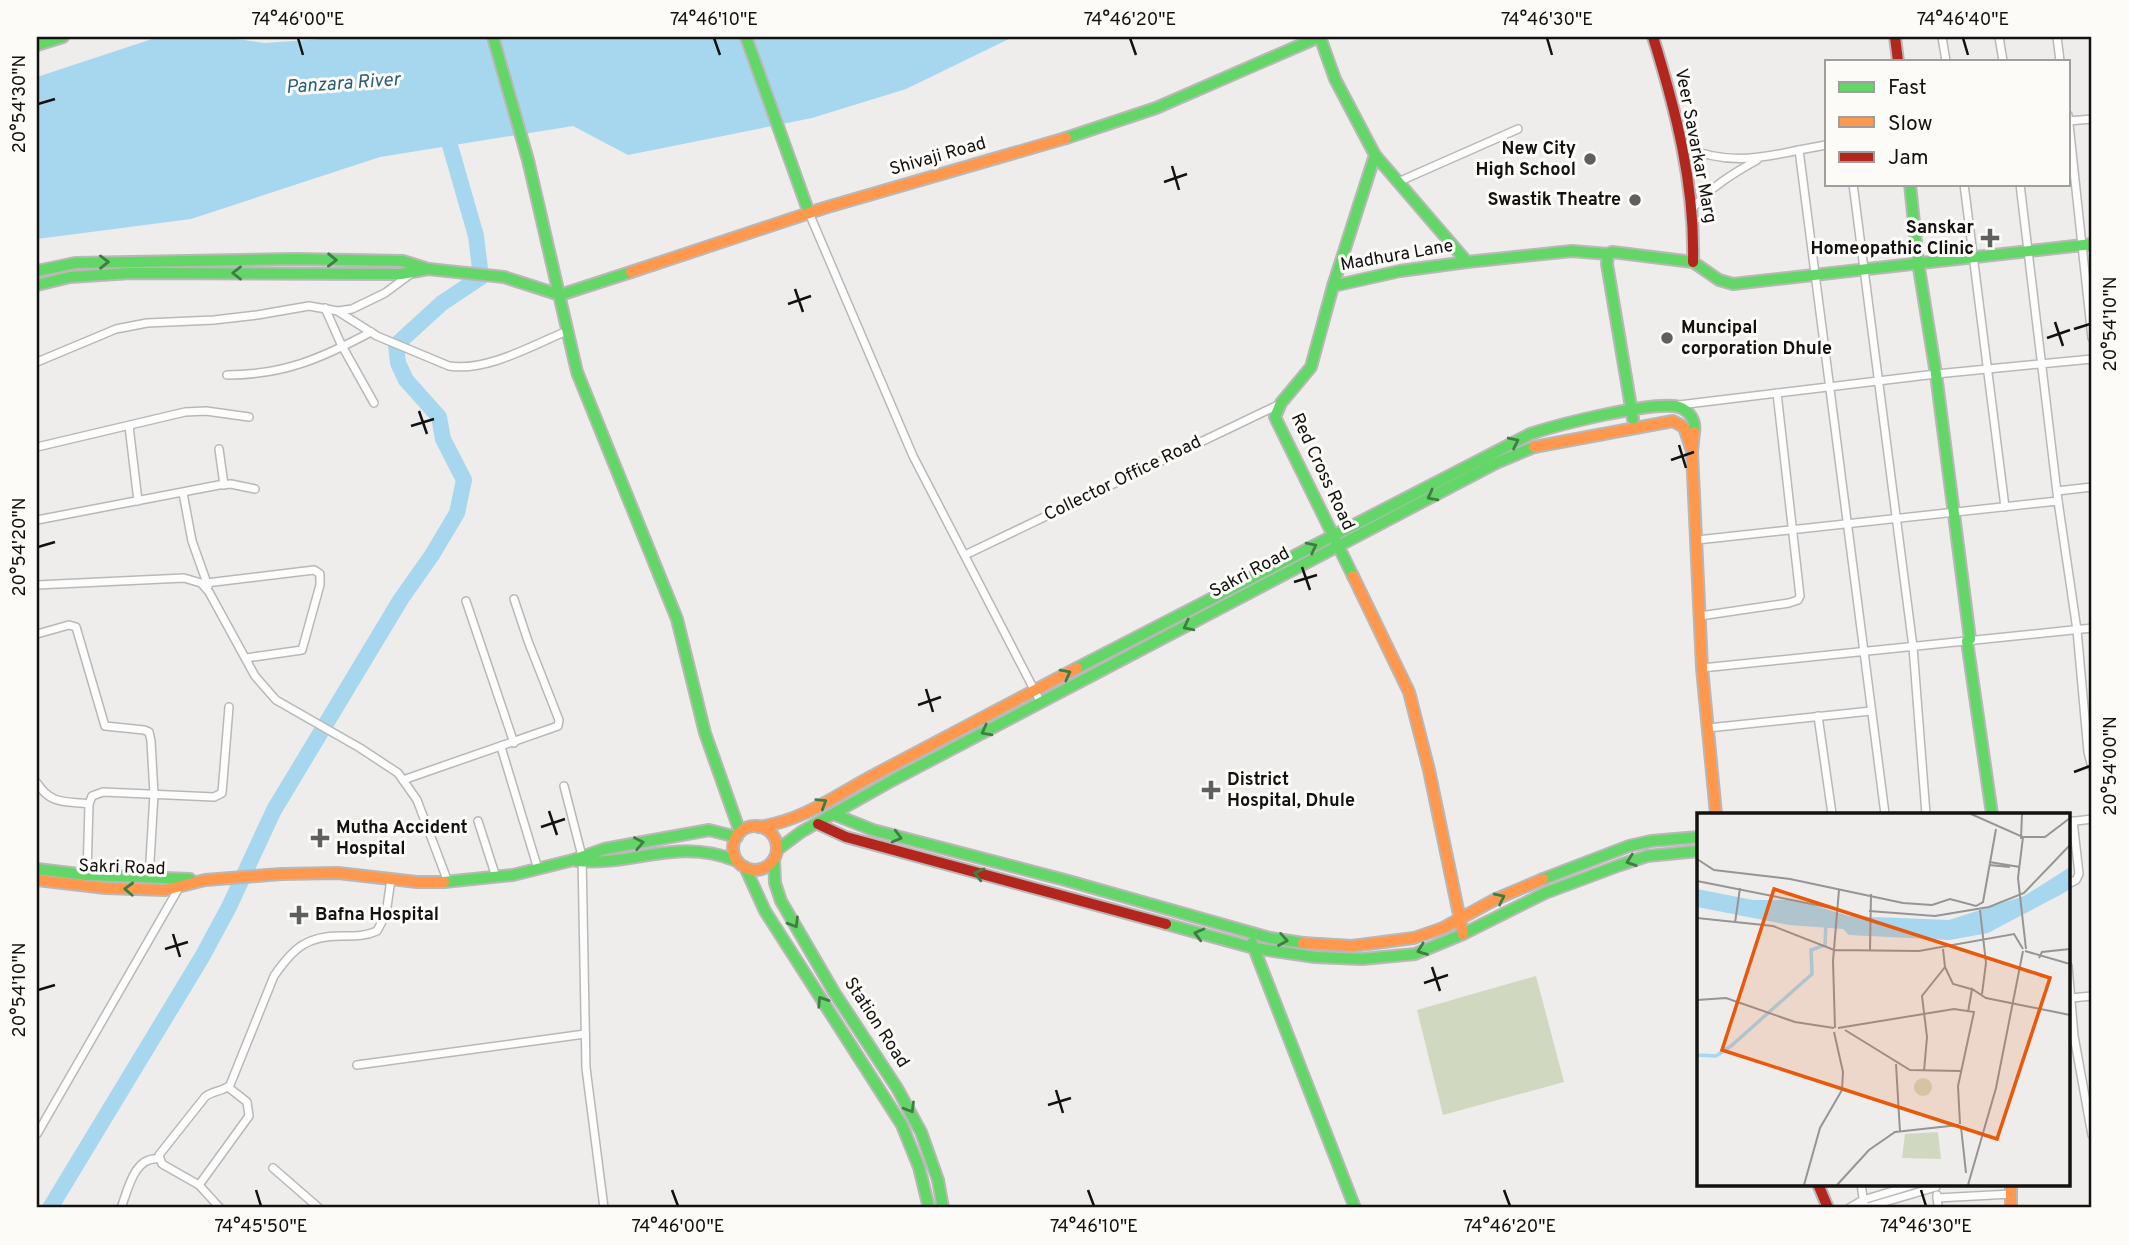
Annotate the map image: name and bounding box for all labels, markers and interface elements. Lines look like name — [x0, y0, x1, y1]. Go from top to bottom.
text: 74°46'00"E — [252, 9, 344, 32]
text: 74°46'10"E — [670, 9, 758, 32]
text: 74°46'20"E — [1084, 9, 1176, 32]
text: 74°46'30"E — [1501, 9, 1593, 32]
text: 74°46'40"E — [1917, 9, 2009, 32]
text: 20°54'30"N — [9, 55, 32, 153]
legend — [1825, 60, 2070, 186]
street label: Veer Savarkar Marg — [1669, 67, 1721, 225]
water label: Panzara River — [285, 68, 403, 100]
text: Fast — [1888, 75, 1927, 102]
text: Slow — [1888, 111, 1933, 138]
street label: Shivaji Road — [887, 132, 989, 182]
place label: New City High School — [1475, 138, 1576, 182]
text: Jam — [1888, 145, 1929, 172]
marker: New City High School — [1582, 151, 1598, 167]
place label: Swastik Theatre — [1488, 189, 1621, 212]
marker: Swastik Theatre — [1627, 192, 1643, 208]
place label: Sanskar Homeopathic Clinic — [1810, 217, 1974, 261]
marker: Sanskar Homeopathic Clinic — [1980, 228, 2000, 248]
street label: Madhura Lane — [1339, 235, 1455, 277]
one-way arrow — [327, 252, 337, 268]
one-way arrow — [99, 255, 110, 270]
one-way arrow — [232, 265, 242, 281]
text: 20°54'10"N — [2100, 277, 2123, 371]
place label: Muncipal corporation Dhule — [1681, 317, 1832, 361]
marker: Muncipal corporation Dhule — [1659, 330, 1675, 346]
street label: Red Cross Road — [1285, 410, 1359, 534]
street label: Collector Office Road — [1040, 431, 1206, 527]
one-way arrow — [1507, 437, 1519, 451]
one-way arrow — [1427, 487, 1439, 501]
text: 20°54'20"N — [9, 497, 32, 597]
street label: Sakri Road — [1206, 542, 1294, 604]
one-way arrow — [1305, 542, 1317, 555]
one-way arrow — [1183, 617, 1195, 631]
one-way arrow — [1059, 668, 1072, 682]
text: 20°54'00"N — [2100, 716, 2123, 816]
one-way arrow — [981, 723, 994, 736]
place label: District Hospital, Dhule — [1227, 769, 1355, 813]
marker: District Hospital, Dhule — [1201, 780, 1221, 800]
one-way arrow — [815, 799, 828, 812]
inset map — [1697, 813, 2070, 1186]
place label: Mutha Accident Hospital — [336, 817, 468, 861]
marker: Mutha Accident Hospital — [310, 828, 330, 848]
one-way arrow — [891, 828, 903, 843]
one-way arrow — [633, 836, 645, 851]
one-way arrow — [1626, 853, 1638, 867]
street label: Sakri Road — [78, 855, 166, 881]
one-way arrow — [973, 867, 985, 882]
one-way arrow — [124, 881, 135, 896]
one-way arrow — [1493, 892, 1505, 906]
place label: Bafna Hospital — [315, 904, 439, 927]
marker: Bafna Hospital — [289, 905, 309, 925]
one-way arrow — [786, 915, 799, 928]
one-way arrow — [1193, 928, 1205, 942]
one-way arrow — [1277, 932, 1289, 947]
one-way arrow — [1417, 942, 1429, 956]
text: 20°54'10"N — [9, 943, 32, 1037]
street label: Station Road — [838, 973, 914, 1073]
one-way arrow — [817, 995, 830, 1008]
one-way arrow — [901, 1100, 914, 1113]
text: 74°45'50"E — [214, 1216, 308, 1239]
text: 74°46'00"E — [632, 1216, 724, 1239]
text: 74°46'10"E — [1050, 1216, 1138, 1239]
text: 74°46'20"E — [1464, 1216, 1556, 1239]
text: 74°46'30"E — [1880, 1216, 1972, 1239]

